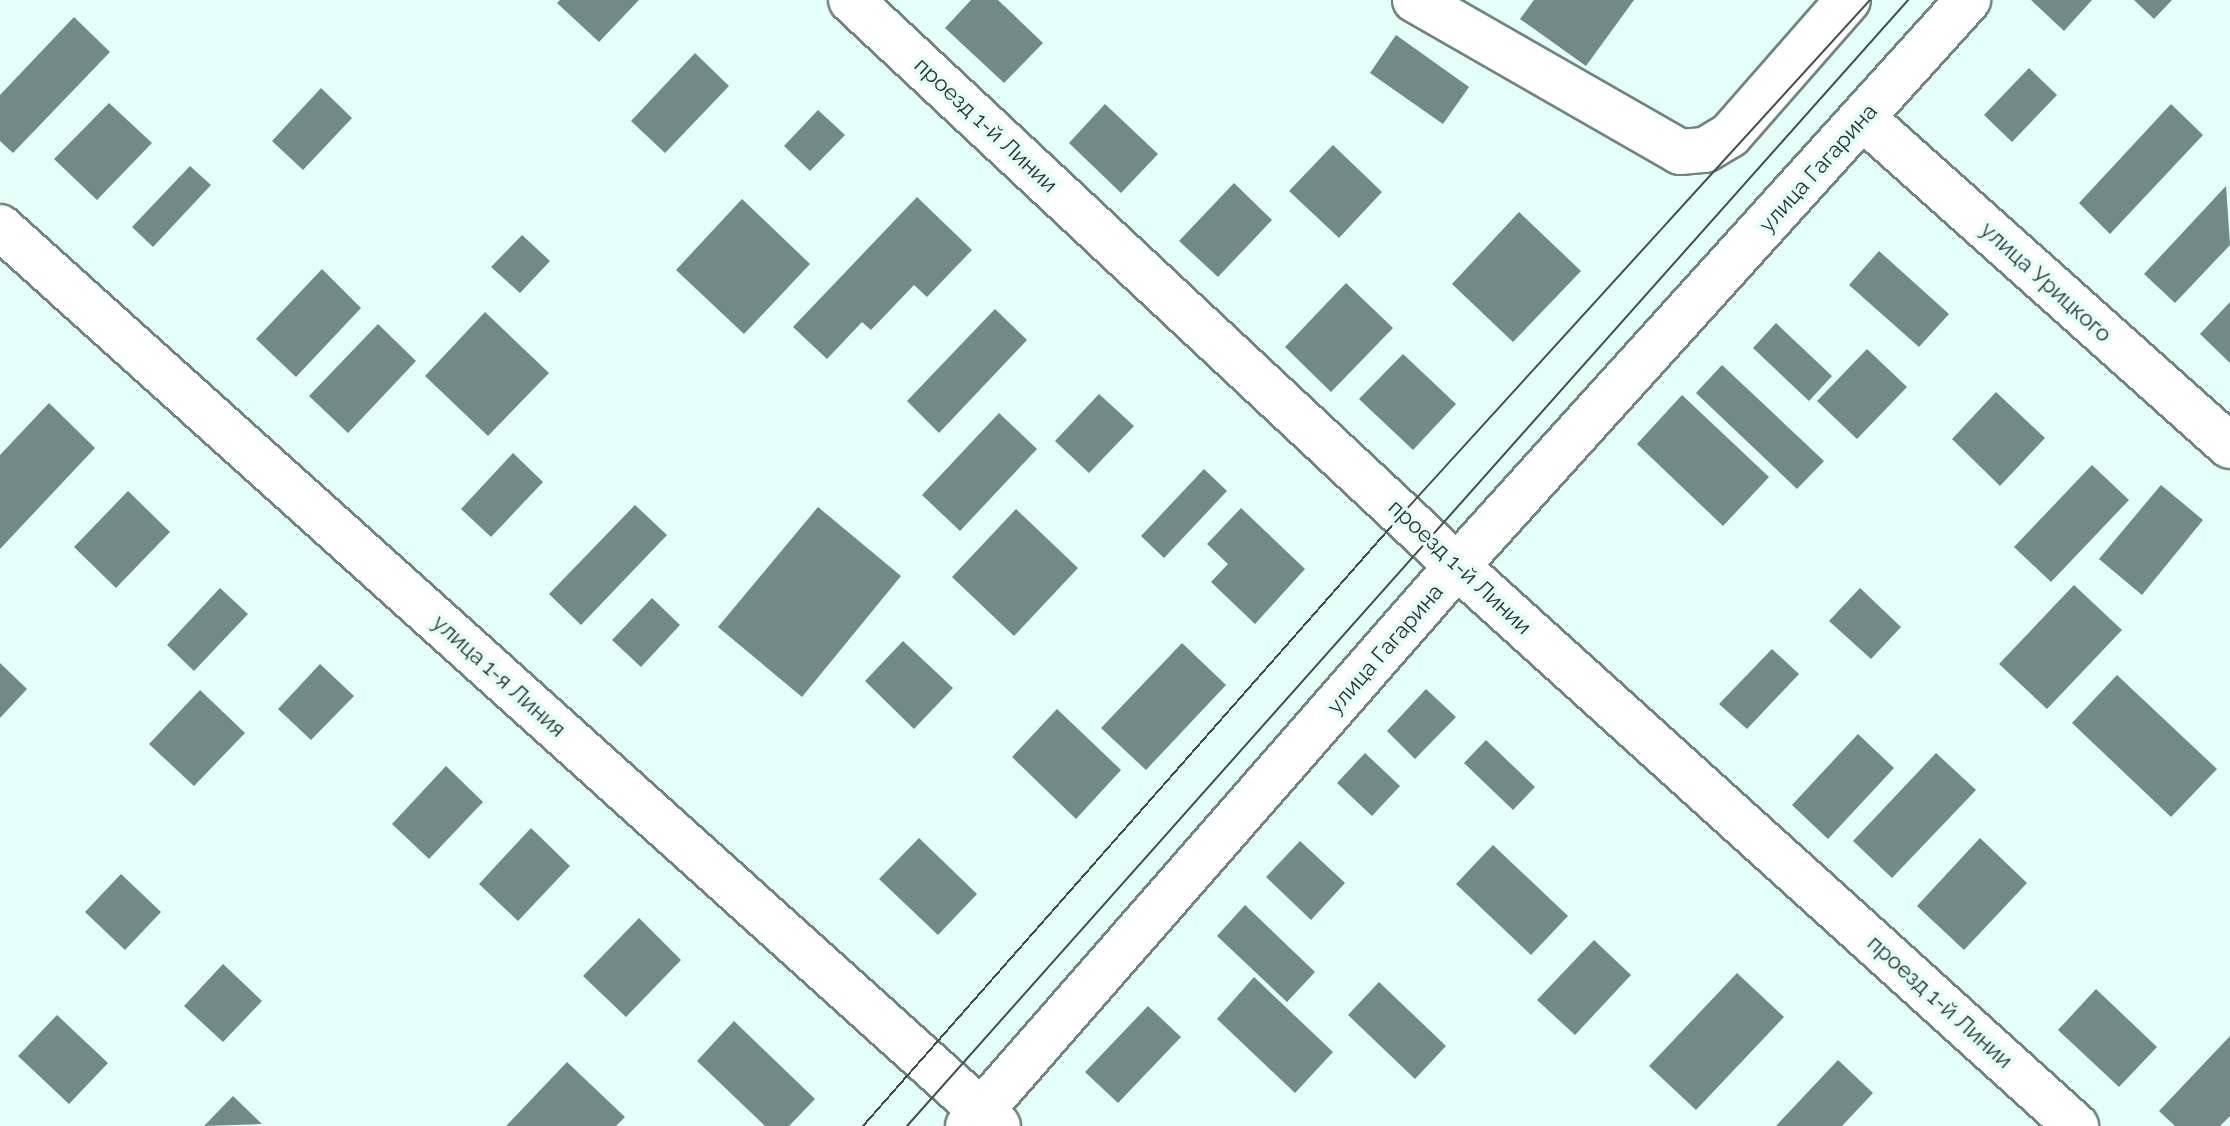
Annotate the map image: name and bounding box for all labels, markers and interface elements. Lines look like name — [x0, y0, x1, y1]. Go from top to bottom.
street label: проезд 1-й Линии — [909, 52, 1063, 198]
street label: улица Гагарина — [1753, 98, 1883, 238]
street label: улица Урицкого — [1975, 216, 2117, 348]
street label: проезд 1-й Линии — [1383, 494, 1537, 640]
street label: улица Гагарина — [1321, 579, 1449, 719]
street label: улица 1-я Линия — [427, 609, 571, 743]
street label: проезд 1-й Линии — [1862, 930, 2018, 1074]

